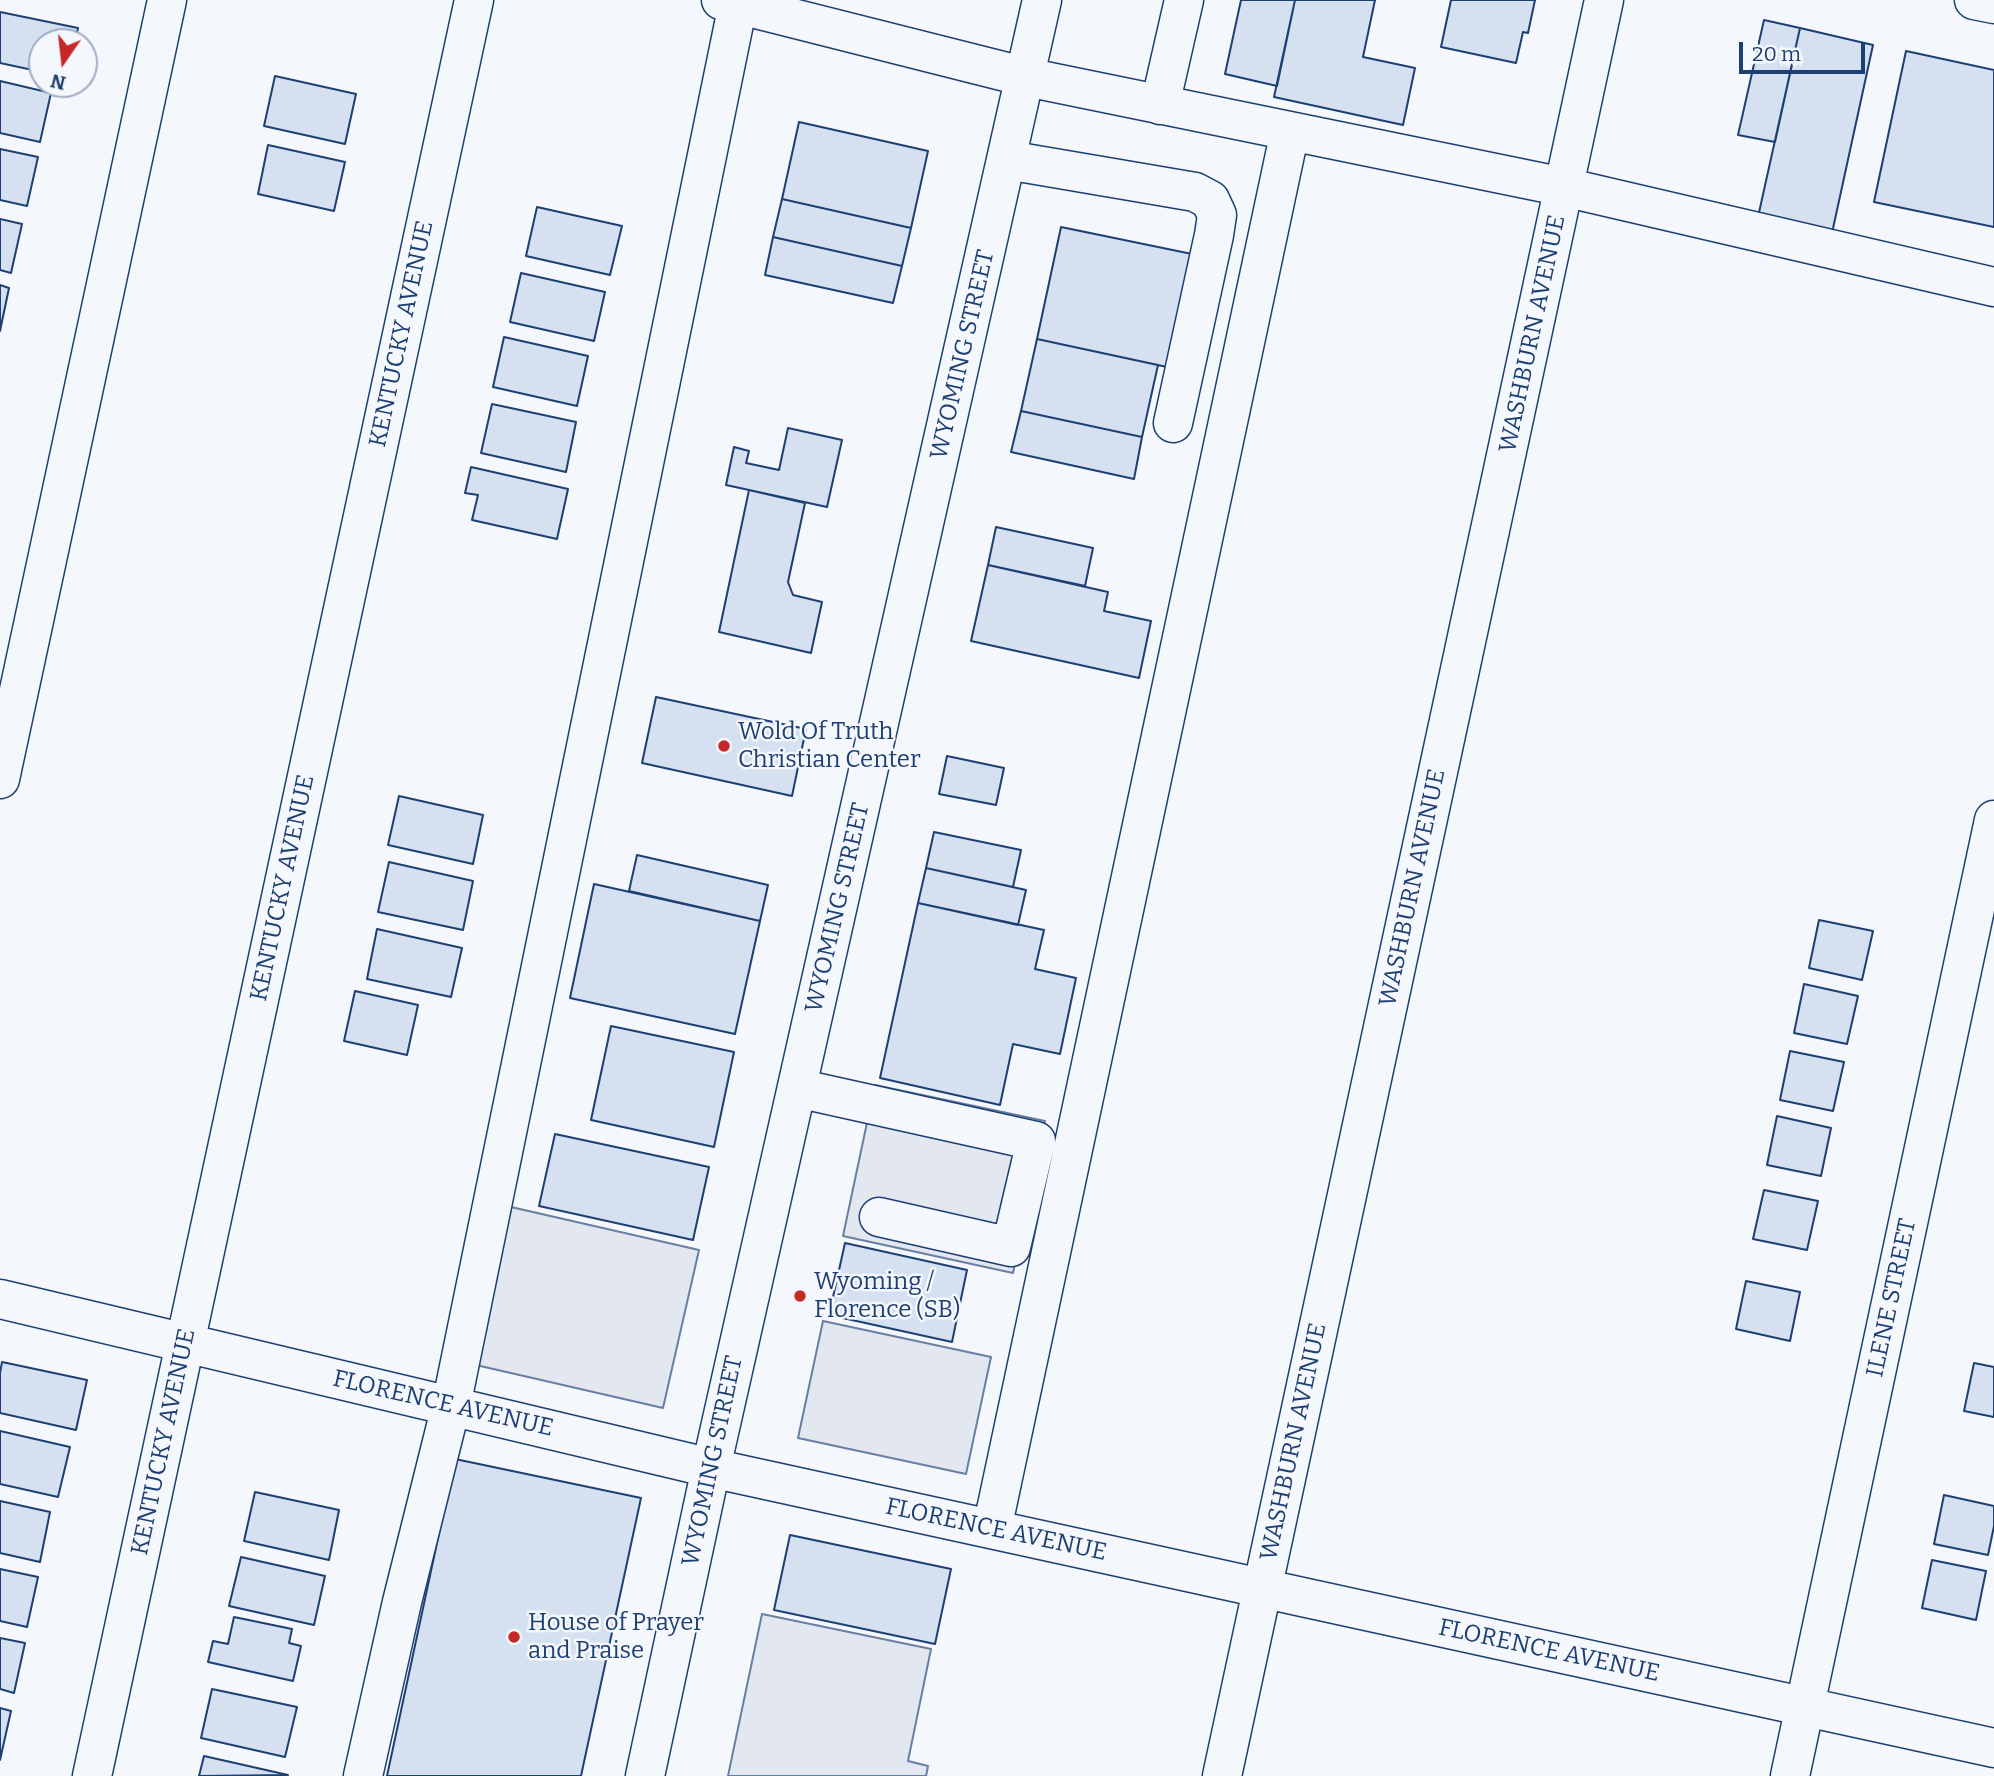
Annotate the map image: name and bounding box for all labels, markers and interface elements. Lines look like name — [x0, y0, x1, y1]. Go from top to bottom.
north arrow — [28, 28, 98, 98]
scale bar — [1742, 28, 1868, 72]
text: 20 m — [1752, 41, 1801, 67]
text: N — [48, 69, 68, 95]
street label: WASHBURN AVENUE — [1494, 213, 1572, 455]
street label: KENTUCKY AVENUE — [364, 218, 440, 450]
street label: WYOMING STREET — [925, 247, 1001, 463]
place label: Wold Of Truth Christian Center — [738, 718, 921, 774]
marker: Wold Of Truth Christian Center — [716, 738, 732, 754]
street label: WASHBURN AVENUE — [1374, 767, 1452, 1009]
street label: KENTUCKY AVENUE — [245, 772, 321, 1004]
street label: WYOMING STREET — [800, 800, 876, 1016]
street label: ILENE STREET — [1861, 1216, 1923, 1380]
place label: Wyoming / Florence (SB) — [814, 1268, 960, 1324]
marker: Wyoming / Florence (SB) — [792, 1288, 808, 1304]
street label: WASHBURN AVENUE — [1255, 1321, 1333, 1563]
street label: KENTUCKY AVENUE — [126, 1326, 202, 1558]
street label: WYOMING STREET — [677, 1353, 749, 1569]
street label: FLORENCE AVENUE — [330, 1365, 556, 1443]
street label: FLORENCE AVENUE — [883, 1492, 1109, 1568]
place label: House of Prayer and Praise — [528, 1609, 704, 1665]
street label: FLORENCE AVENUE — [1436, 1613, 1662, 1689]
marker: House of Prayer and Praise — [506, 1629, 522, 1645]

